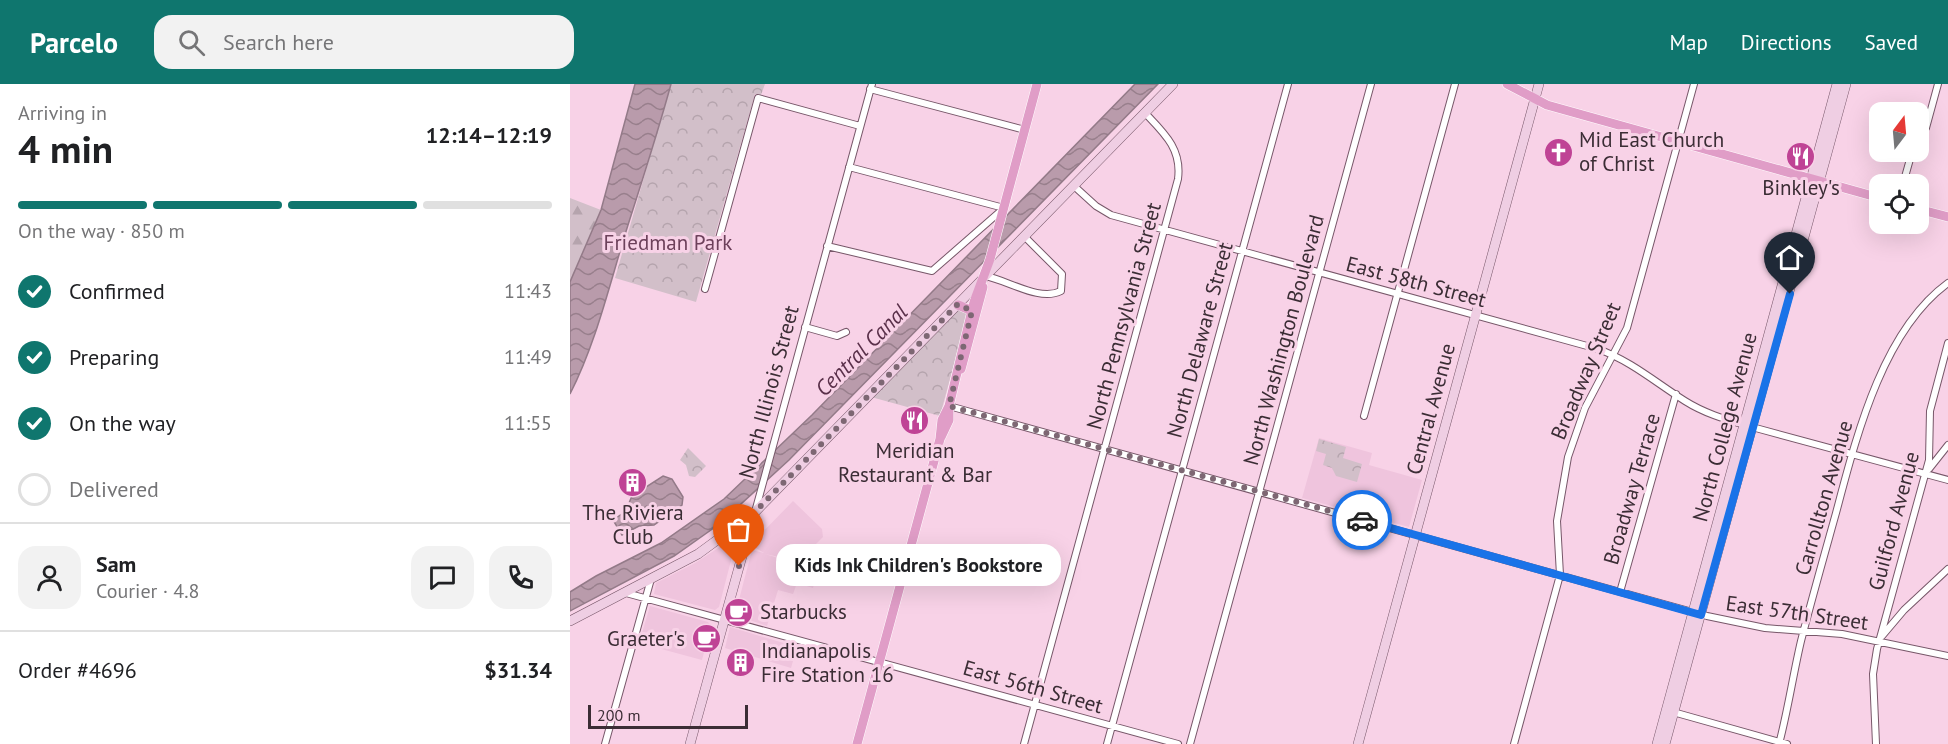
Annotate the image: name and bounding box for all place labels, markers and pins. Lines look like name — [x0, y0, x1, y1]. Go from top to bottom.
place label: Mid East Church of Christ — [1579, 126, 1724, 177]
church icon: Mid East Church of Christ — [1542, 136, 1574, 168]
restaurant icon: Binkley's — [1785, 141, 1817, 173]
place label: Binkley's — [1762, 174, 1840, 201]
pin — [1764, 232, 1815, 294]
restaurant icon: Meridian Restaurant & Bar — [899, 404, 931, 436]
place label: Meridian Restaurant & Bar — [838, 437, 992, 488]
building icon: The Riviera Club — [617, 466, 649, 498]
place label: The Riviera Club — [582, 499, 684, 550]
pin — [713, 504, 764, 566]
callout: Kids Ink Children's Bookstore — [775, 545, 1060, 587]
cafe icon: Starbucks — [723, 596, 755, 628]
place label: Starbucks — [760, 598, 847, 625]
cafe icon: Graeter's — [690, 623, 722, 655]
place label: Graeter's — [607, 625, 685, 652]
place label: Indianapolis Fire Station 16 — [761, 637, 894, 688]
building icon: Indianapolis Fire Station 16 — [724, 647, 756, 679]

